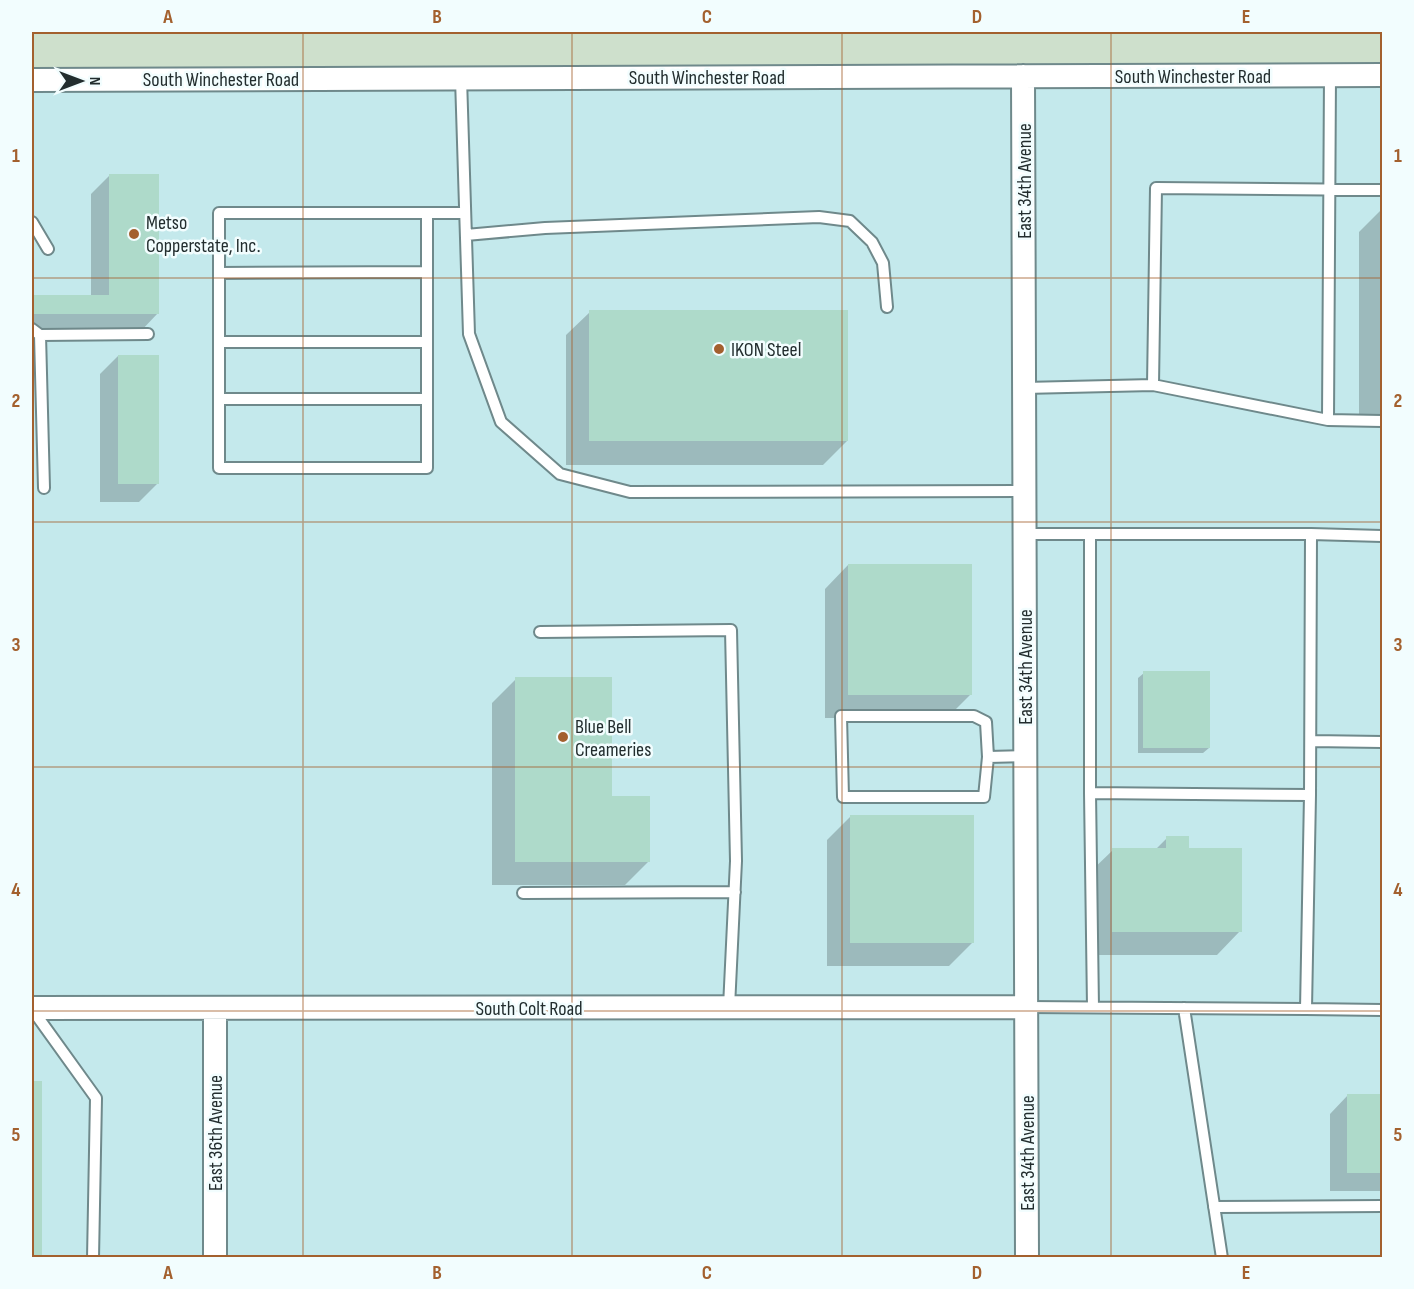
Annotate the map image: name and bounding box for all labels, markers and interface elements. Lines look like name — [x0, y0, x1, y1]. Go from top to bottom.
text: A — [162, 5, 173, 29]
text: B — [432, 5, 442, 29]
text: C — [702, 5, 712, 29]
text: D — [972, 5, 982, 29]
text: E — [1242, 5, 1250, 29]
north arrow — [51, 51, 111, 111]
street label: South Winchester Road — [1115, 65, 1271, 89]
street label: South Winchester Road — [629, 66, 785, 90]
street label: South Winchester Road — [143, 68, 299, 92]
text: N — [85, 77, 104, 85]
street label: East 34th Avenue — [1013, 123, 1037, 239]
text: 1 — [12, 144, 20, 168]
text: 1 — [1394, 144, 1402, 168]
place label: Metso Copperstate, Inc. — [146, 211, 261, 258]
marker: Metso Copperstate, Inc. — [127, 227, 141, 241]
place label: IKON Steel — [731, 338, 801, 362]
marker: IKON Steel — [712, 342, 726, 356]
text: 2 — [12, 389, 20, 413]
text: 2 — [1394, 389, 1402, 413]
street label: East 34th Avenue — [1014, 609, 1038, 725]
text: 3 — [12, 633, 21, 657]
text: 3 — [1394, 633, 1403, 657]
place label: Blue Bell Creameries — [575, 715, 651, 762]
marker: Blue Bell Creameries — [556, 730, 570, 744]
text: 4 — [11, 878, 21, 902]
text: 4 — [1393, 878, 1403, 902]
street label: South Colt Road — [475, 997, 583, 1021]
street label: East 36th Avenue — [204, 1075, 228, 1191]
street label: East 34th Avenue — [1016, 1095, 1040, 1211]
text: 5 — [12, 1123, 21, 1147]
text: 5 — [1394, 1123, 1403, 1147]
text: A — [162, 1261, 173, 1285]
text: B — [432, 1261, 442, 1285]
text: C — [702, 1261, 712, 1285]
text: D — [972, 1261, 982, 1285]
text: E — [1242, 1261, 1250, 1285]

